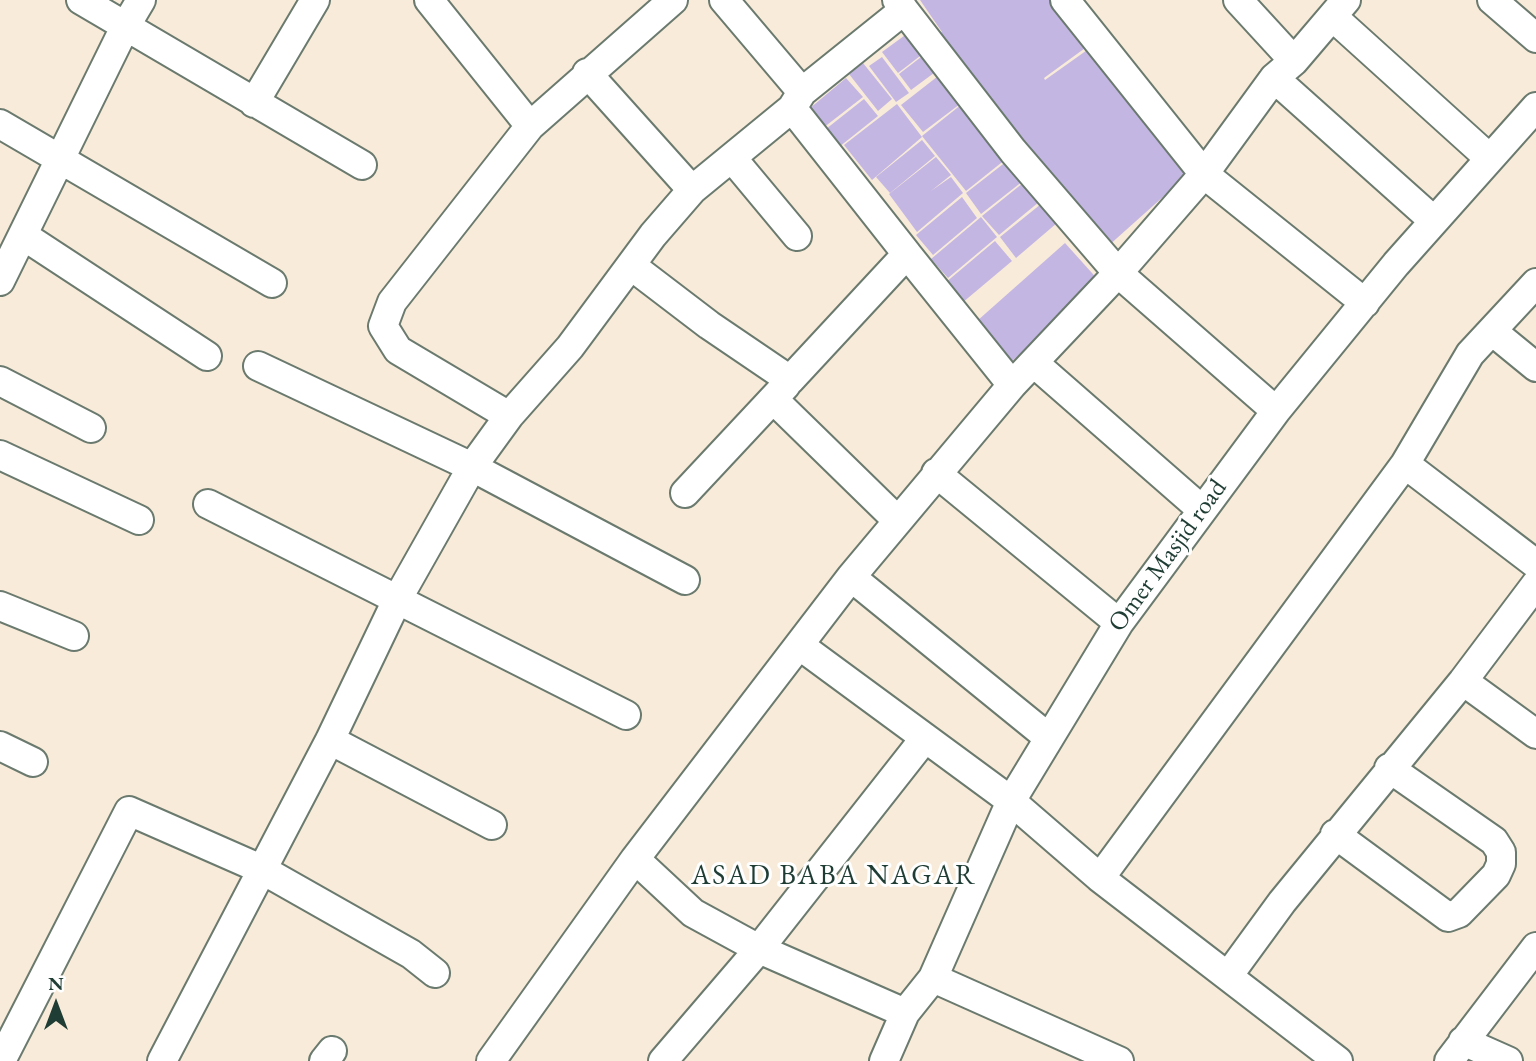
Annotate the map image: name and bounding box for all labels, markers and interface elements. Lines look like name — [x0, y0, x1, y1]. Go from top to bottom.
street label: Omer Masjid road — [1102, 474, 1234, 638]
district label: ASAD BABA NAGAR — [693, 859, 975, 893]
north arrow — [21, 970, 91, 1040]
text: N — [48, 971, 64, 996]

